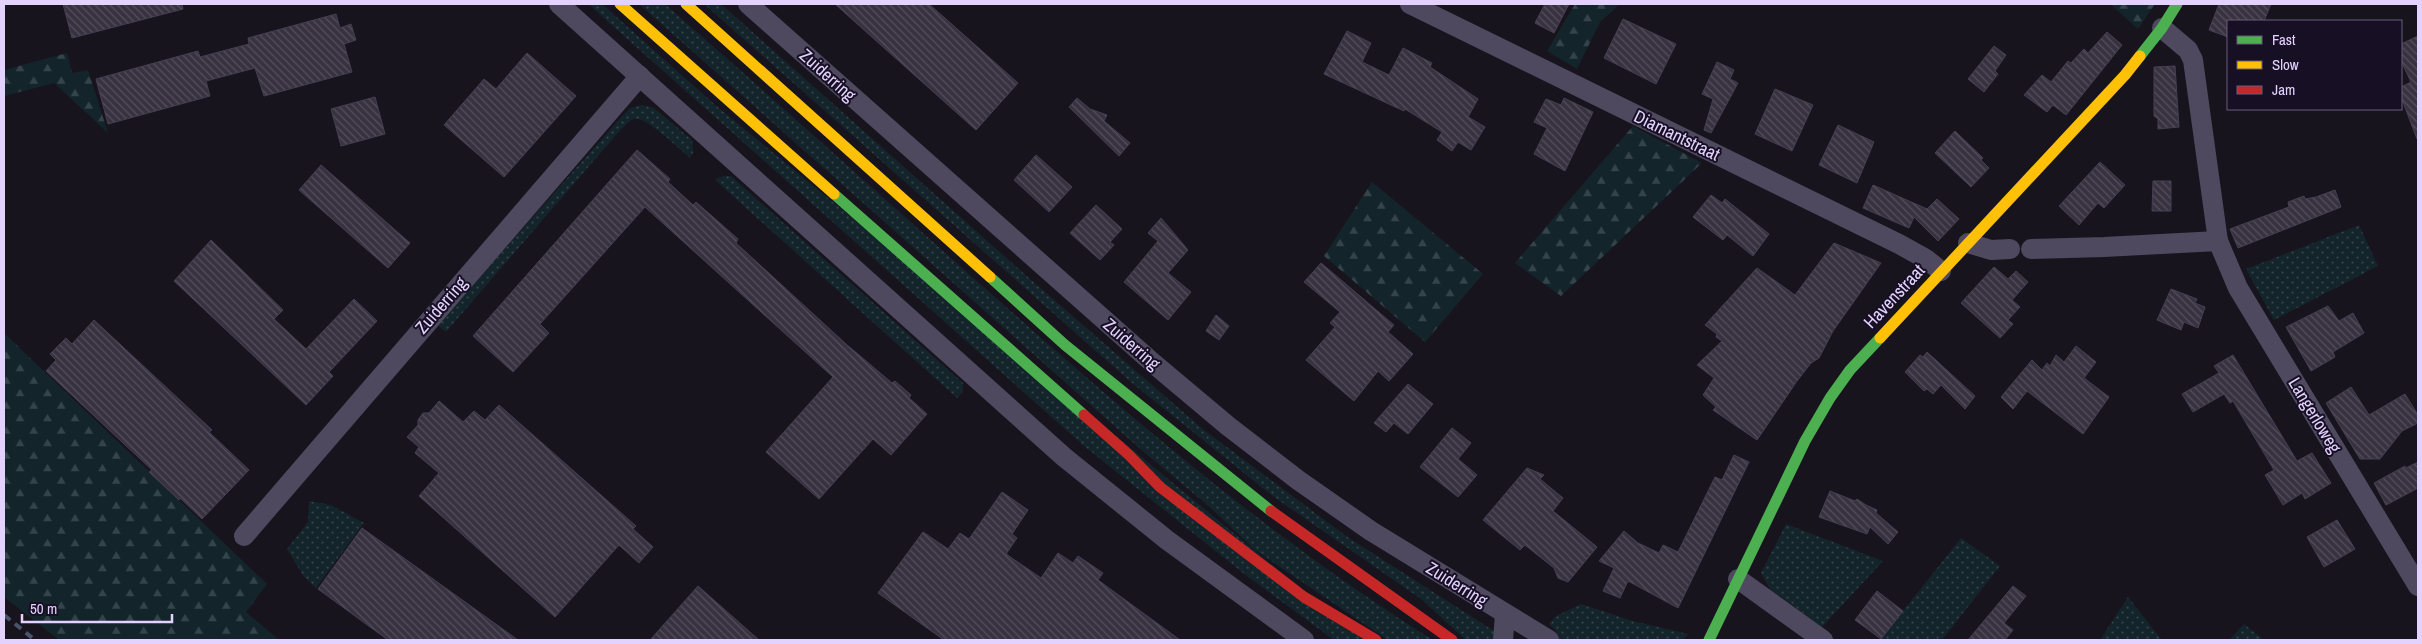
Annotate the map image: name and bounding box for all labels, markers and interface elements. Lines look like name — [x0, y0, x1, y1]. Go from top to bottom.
legend — [2227, 20, 2402, 110]
text: Fast — [2272, 29, 2296, 50]
street label: Zuiderring — [794, 43, 862, 108]
text: Slow — [2272, 54, 2299, 75]
text: Jam — [2272, 79, 2295, 100]
street label: Diamantstraat — [1630, 103, 1724, 167]
street label: Havenstraat — [1858, 258, 1930, 334]
street label: Zuiderring — [409, 271, 473, 339]
street label: Zuiderring — [1098, 312, 1166, 376]
street label: Langerloweg — [2283, 372, 2348, 458]
street label: Zuiderring — [1422, 555, 1493, 613]
scale bar — [22, 592, 172, 624]
text: 50 m — [30, 598, 57, 619]

